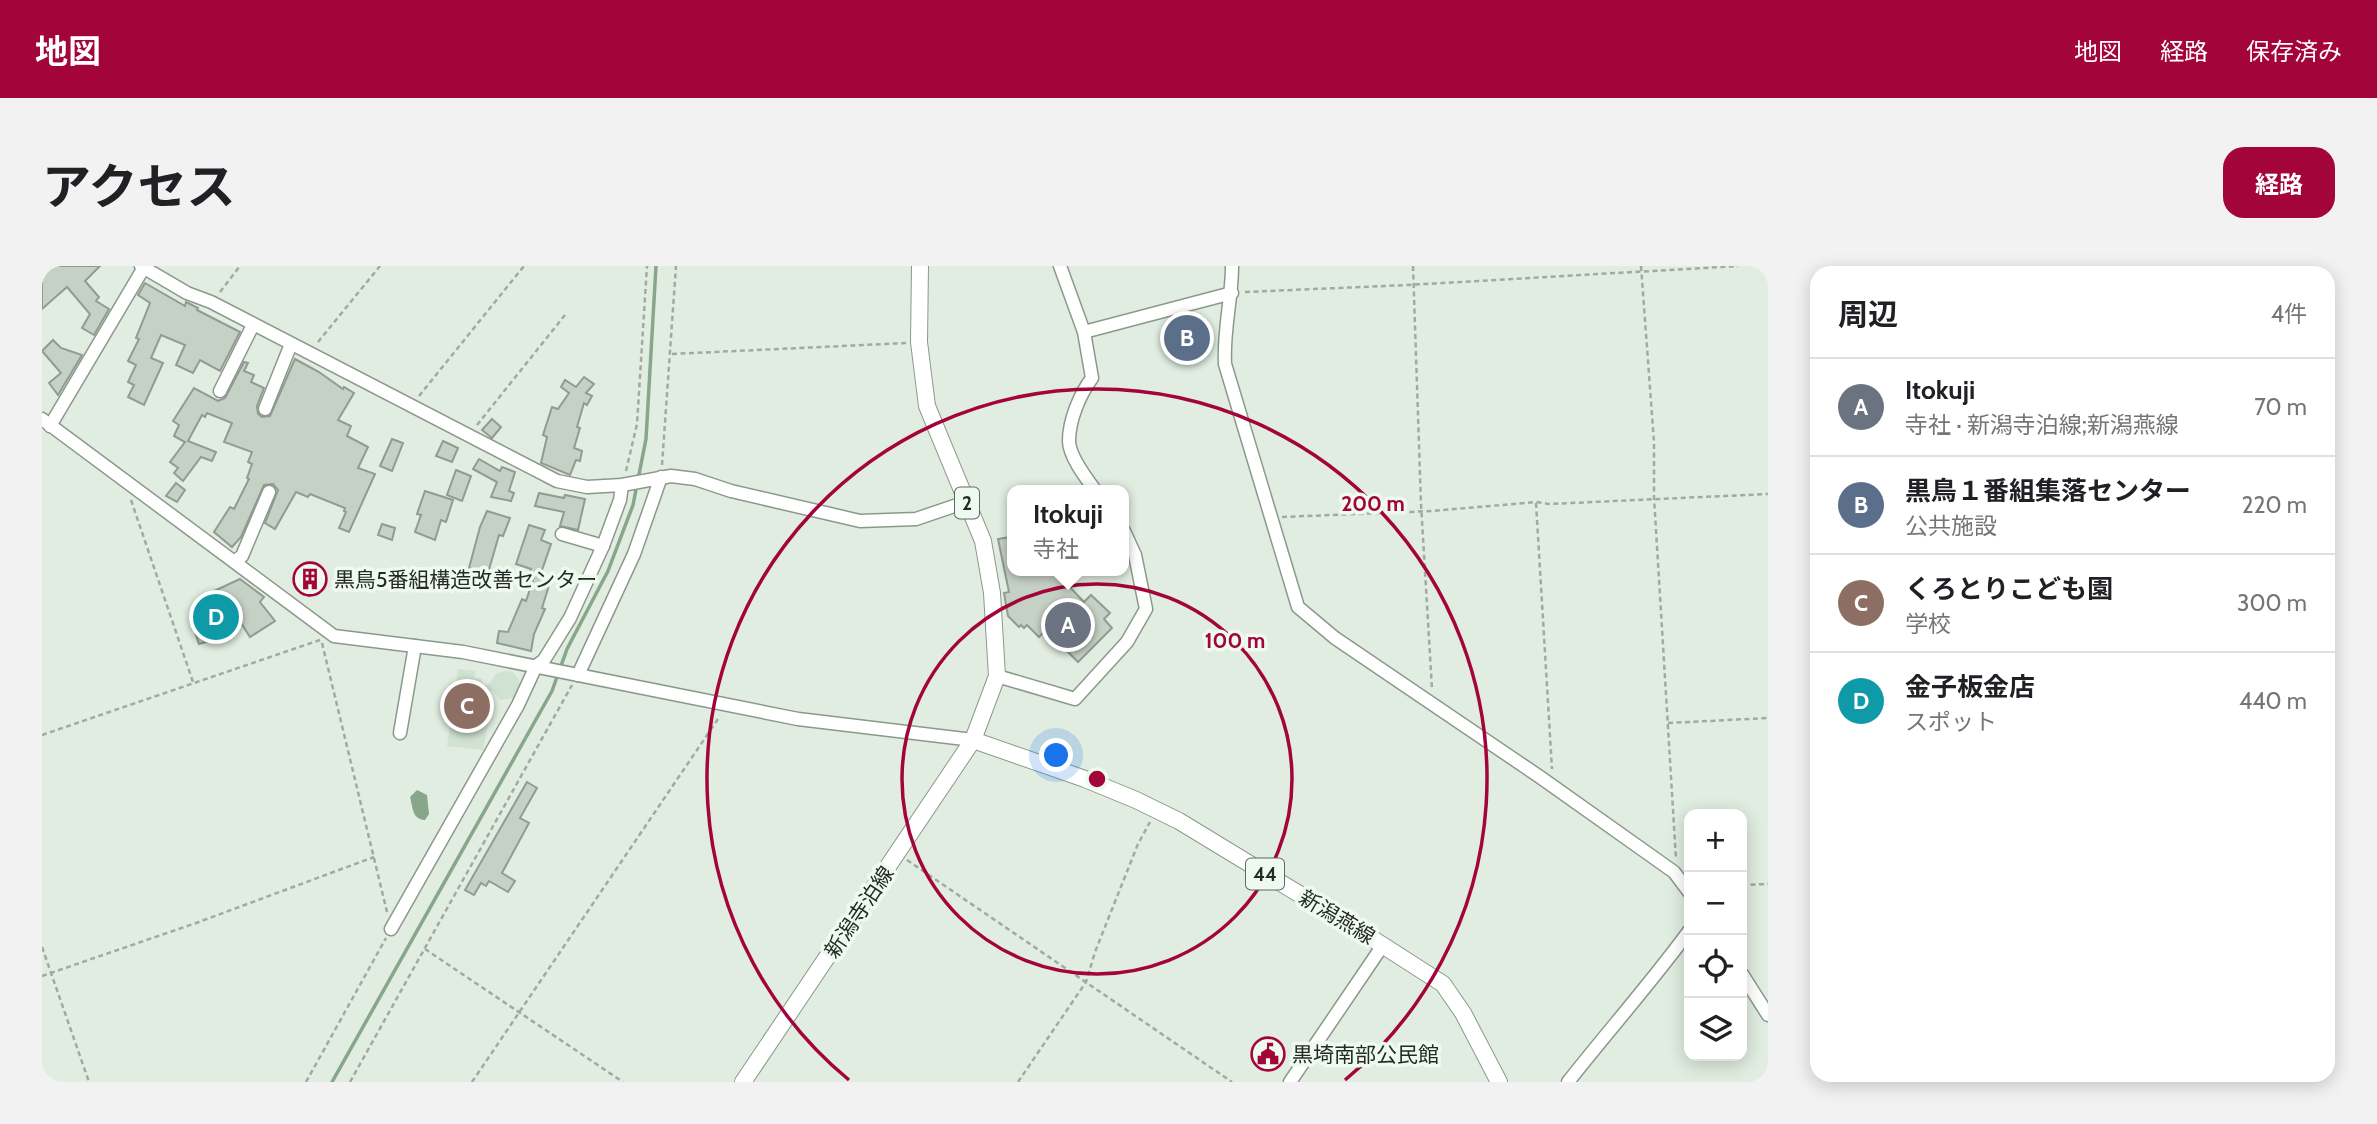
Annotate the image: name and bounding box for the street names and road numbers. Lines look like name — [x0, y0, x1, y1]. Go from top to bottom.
road number: 2 — [955, 487, 979, 518]
road number: 44 — [1246, 859, 1284, 890]
street label: 新潟寺泊線 — [819, 861, 899, 963]
street label: 新潟燕線 — [1295, 885, 1379, 949]

